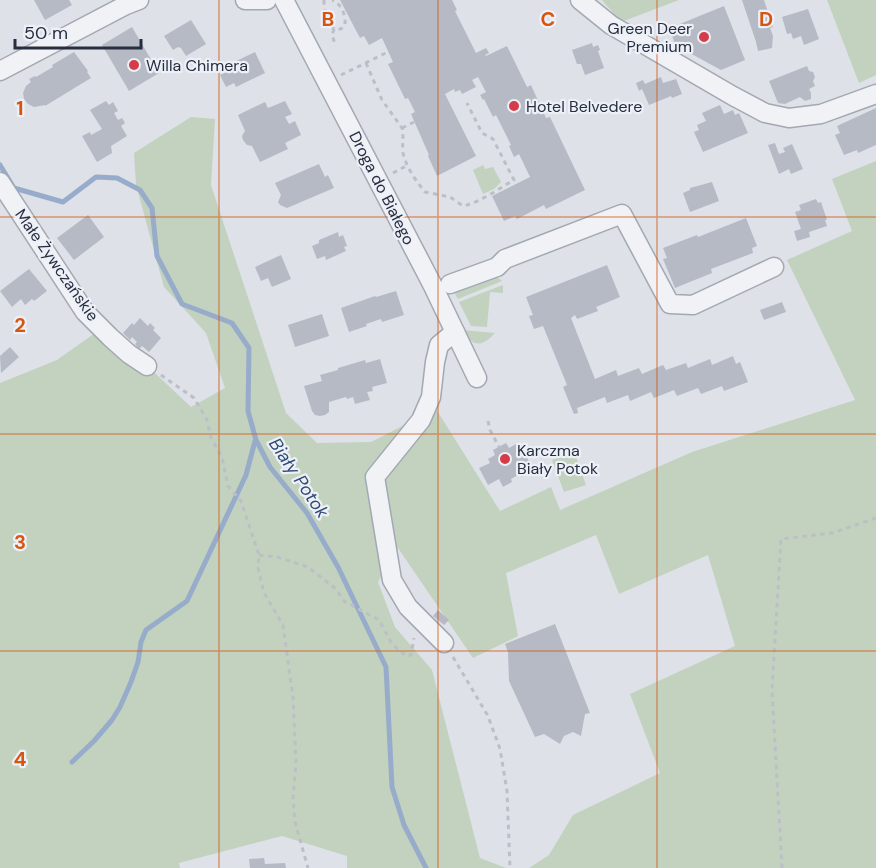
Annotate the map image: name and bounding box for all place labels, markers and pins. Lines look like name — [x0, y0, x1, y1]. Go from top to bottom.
place label: Green Deer Premium — [608, 18, 692, 57]
marker: Green Deer Premium — [697, 30, 711, 44]
place label: Willa Chimera — [146, 55, 248, 76]
marker: Willa Chimera — [127, 58, 141, 72]
place label: Hotel Belvedere — [526, 96, 642, 117]
marker: Hotel Belvedere — [507, 99, 521, 113]
place label: Karczma Biały Potok — [517, 440, 598, 479]
marker: Karczma Biały Potok — [498, 452, 512, 466]

